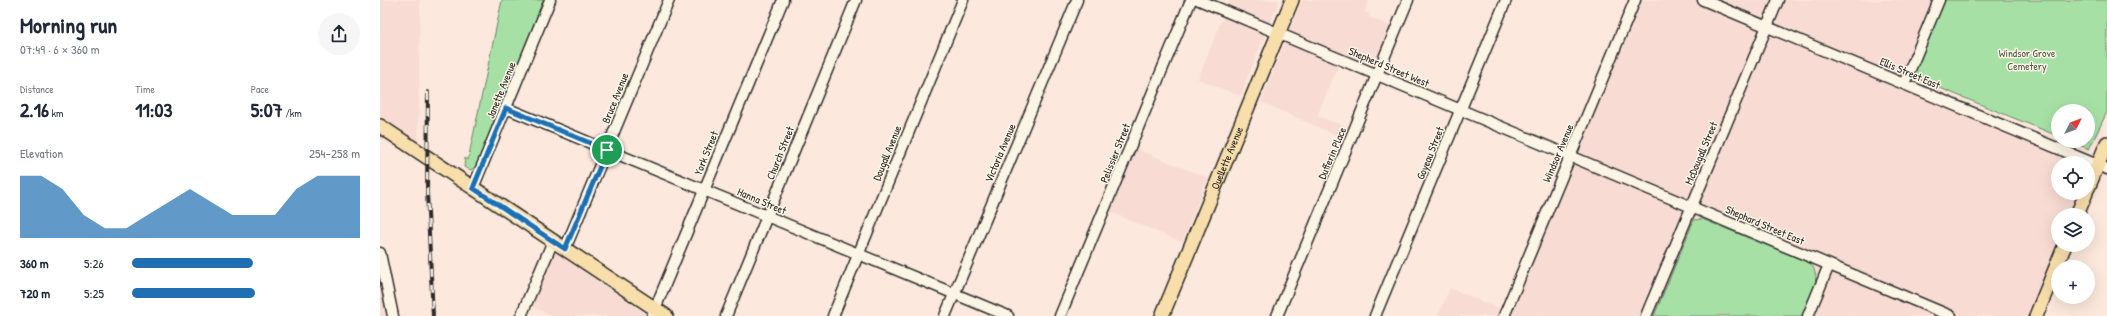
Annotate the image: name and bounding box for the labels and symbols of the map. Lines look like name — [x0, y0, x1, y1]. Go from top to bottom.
street label: Shepherd Street West — [1347, 44, 1432, 90]
park label: Windsor Grove Cemetery — [1999, 46, 2056, 73]
street label: Ellis Street East — [1878, 54, 1942, 92]
street label: Janette Avenue — [483, 59, 519, 120]
street label: Bruce Avenue — [599, 70, 632, 125]
north arrow — [2051, 104, 2095, 148]
street label: McDougall Street — [1681, 119, 1721, 187]
street label: Victoria Avenue — [981, 121, 1019, 185]
street label: Pelissier Street — [1097, 121, 1133, 185]
street label: Windsor Avenue — [1539, 121, 1577, 184]
street label: Dougall Avenue — [870, 123, 905, 183]
street label: Church Street — [763, 124, 797, 182]
street label: Ouellette Avenue — [1208, 124, 1246, 191]
street label: Dufferin Place — [1315, 124, 1349, 181]
street label: Goyeau Street — [1413, 124, 1447, 181]
street label: York Street — [691, 129, 721, 177]
pin — [590, 133, 624, 167]
street label: Hanna Street — [735, 184, 789, 218]
street label: Shephard Street East — [1724, 202, 1807, 248]

